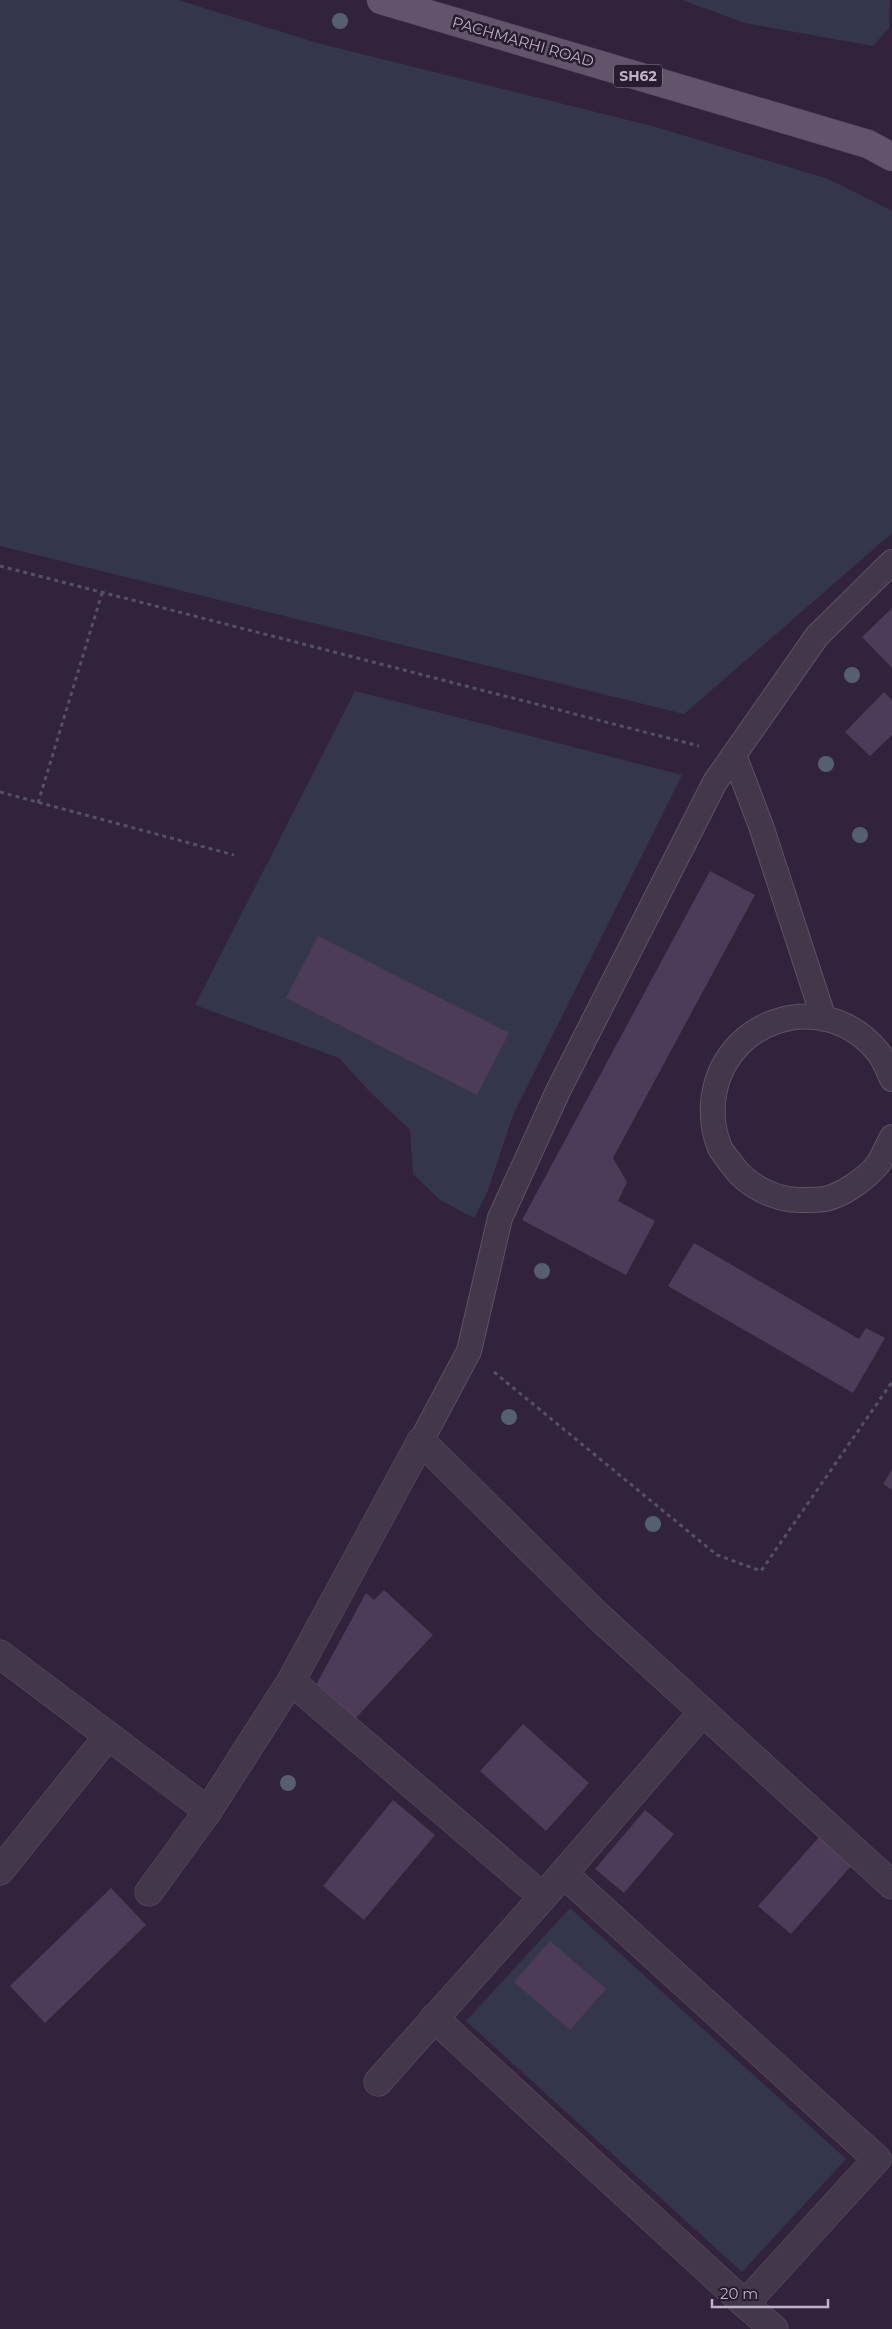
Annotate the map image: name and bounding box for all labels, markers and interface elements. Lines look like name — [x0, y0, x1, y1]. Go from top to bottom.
street label: PACHMARHI ROAD — [450, 12, 596, 71]
road number: SH62 — [614, 64, 662, 88]
scale bar — [712, 2276, 828, 2308]
text: 20 m — [720, 2284, 758, 2303]

